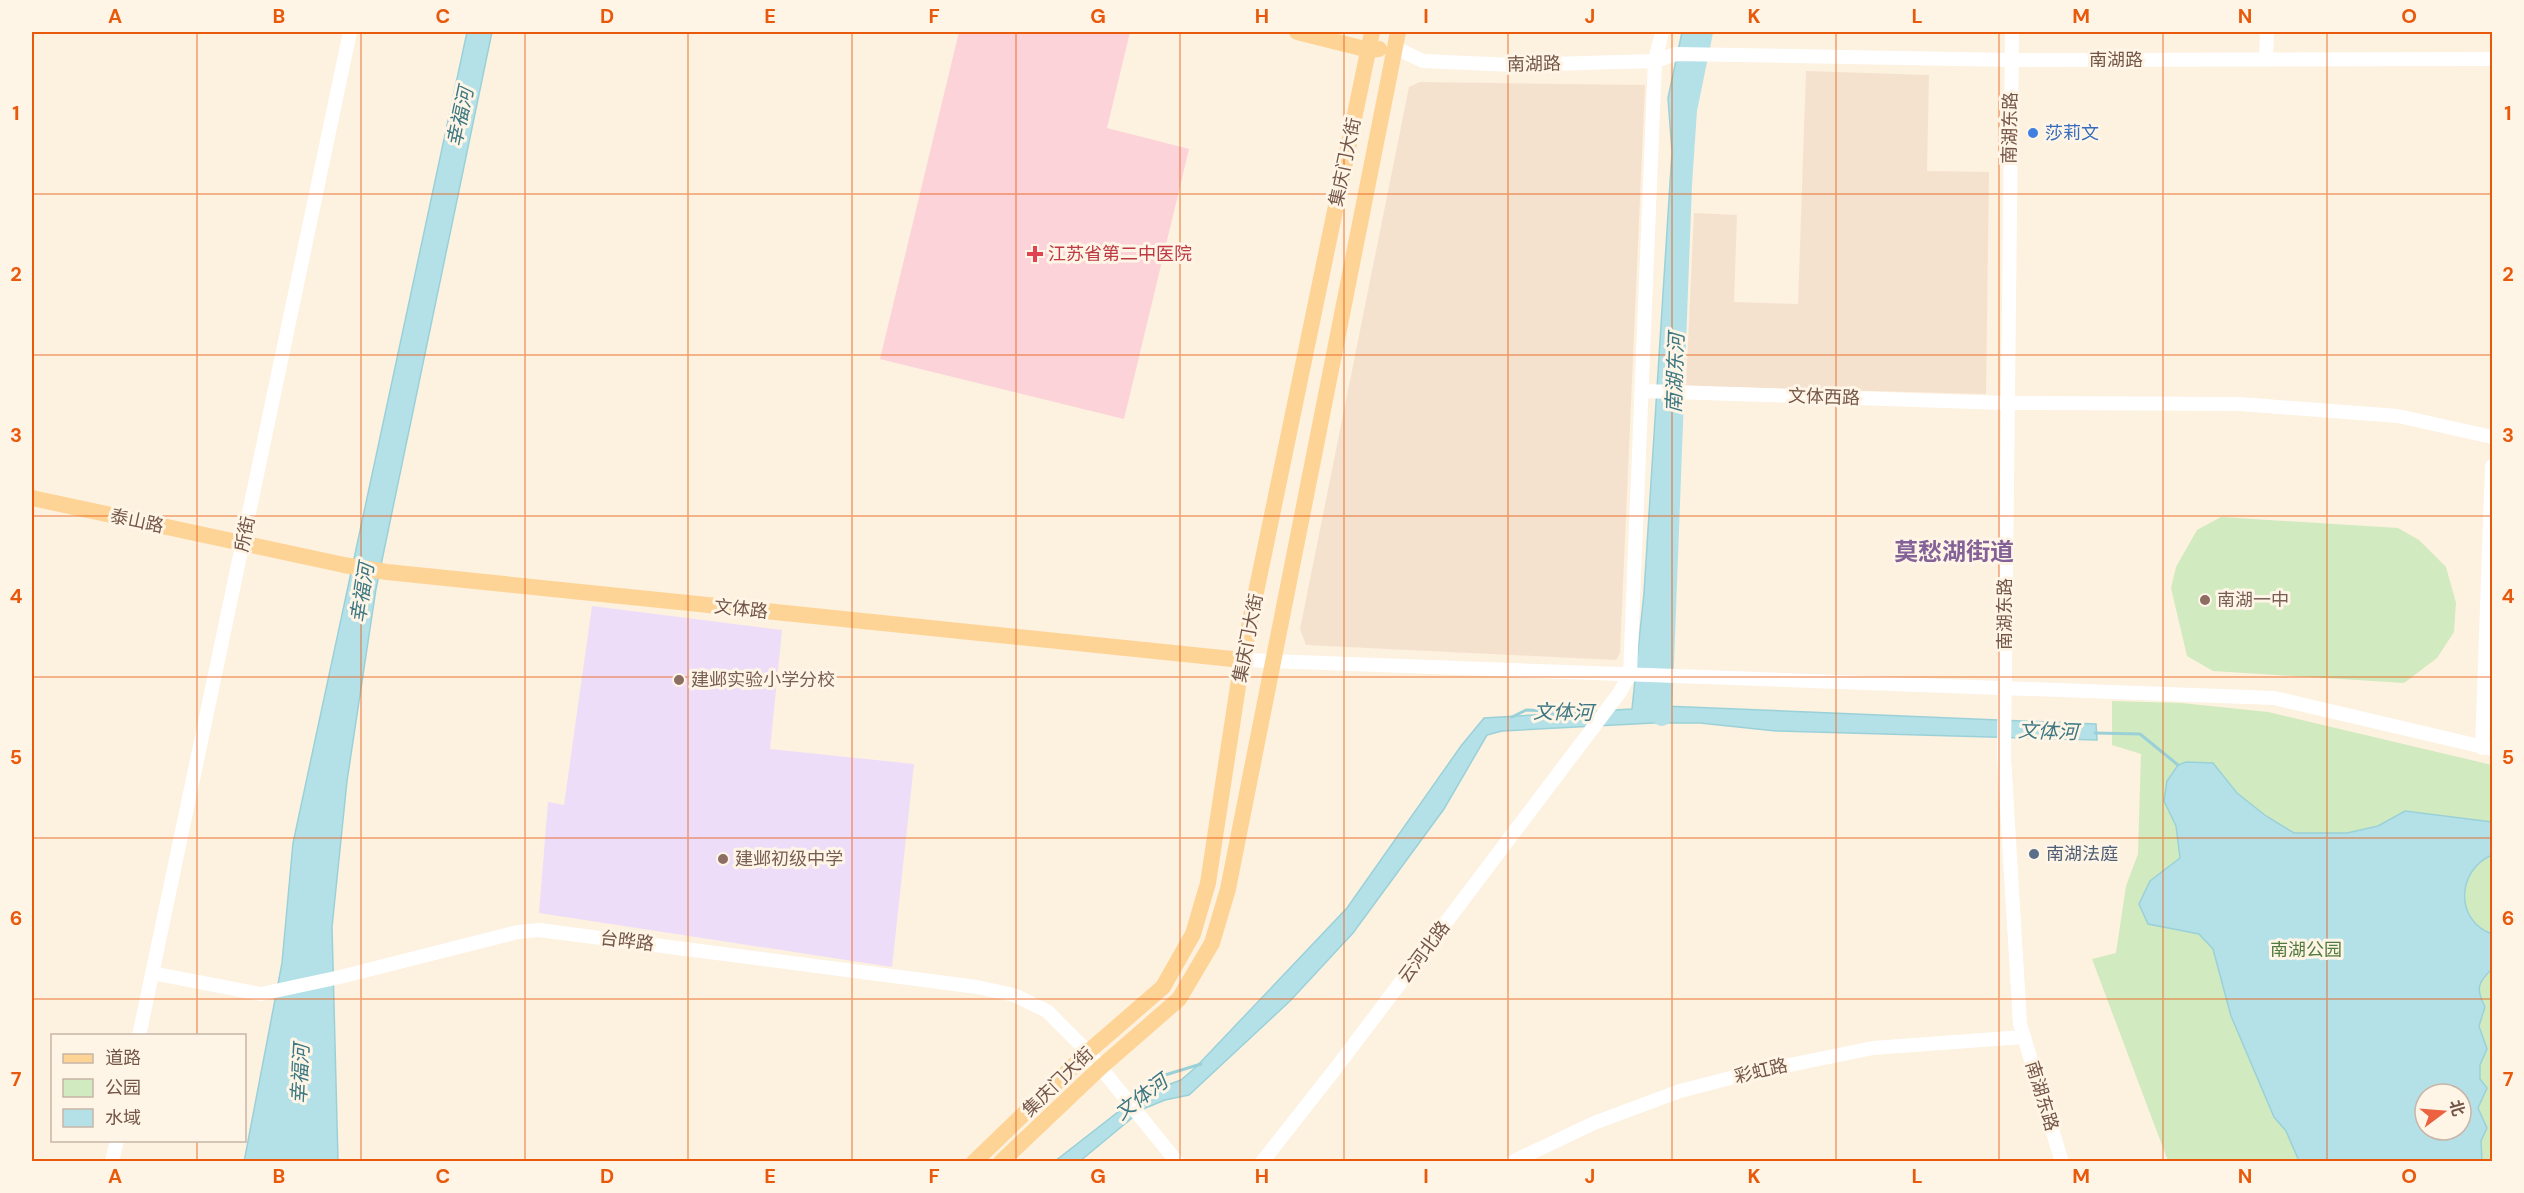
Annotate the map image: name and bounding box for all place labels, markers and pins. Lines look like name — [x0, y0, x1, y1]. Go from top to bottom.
place label: 莎莉文 — [2045, 121, 2099, 145]
marker: 莎莉文 — [2026, 126, 2040, 140]
place label: 江苏省第二中医院 — [1048, 242, 1192, 266]
marker: 江苏省第二中医院 — [1026, 245, 1044, 263]
place label: 南湖一中 — [2217, 588, 2289, 612]
marker: 南湖一中 — [2198, 593, 2212, 607]
place label: 建邺实验小学分校 — [691, 668, 835, 692]
marker: 建邺实验小学分校 — [672, 673, 686, 687]
place label: 南湖法庭 — [2046, 842, 2118, 866]
place label: 建邺初级中学 — [735, 847, 843, 871]
marker: 南湖法庭 — [2027, 847, 2041, 861]
marker: 建邺初级中学 — [716, 852, 730, 866]

